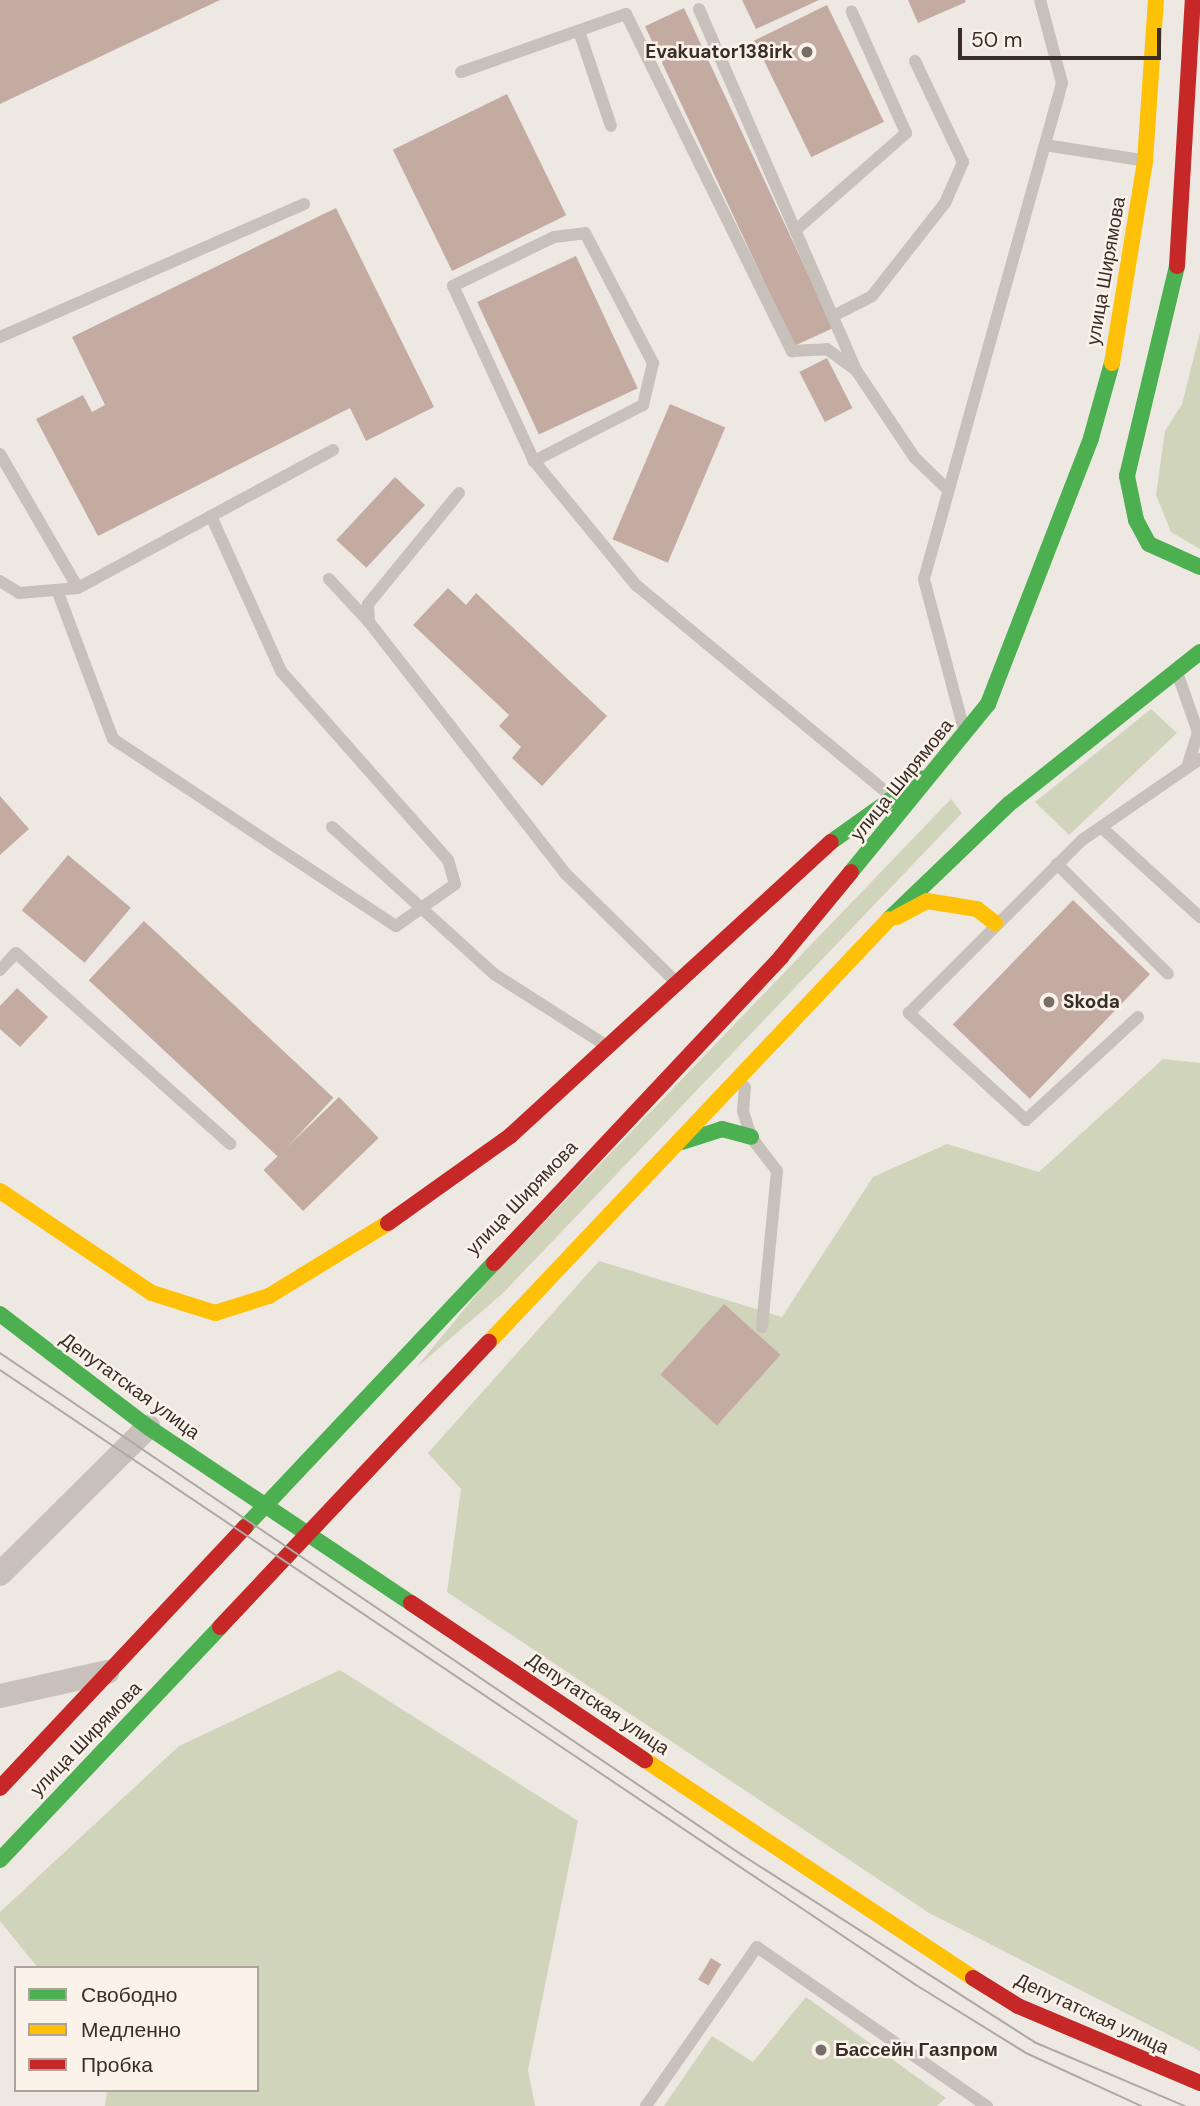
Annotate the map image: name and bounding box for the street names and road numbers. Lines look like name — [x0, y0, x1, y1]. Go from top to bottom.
street label: улица Ширямова — [1082, 195, 1130, 347]
street label: улица Ширямова — [846, 715, 958, 845]
street label: улица Ширямова — [462, 1136, 582, 1260]
street label: Депутатская улица — [56, 1328, 204, 1444]
street label: Депутатская улица — [523, 1648, 673, 1760]
street label: улица Ширямова — [26, 1677, 146, 1801]
street label: Депутатская улица — [1012, 1968, 1172, 2060]

